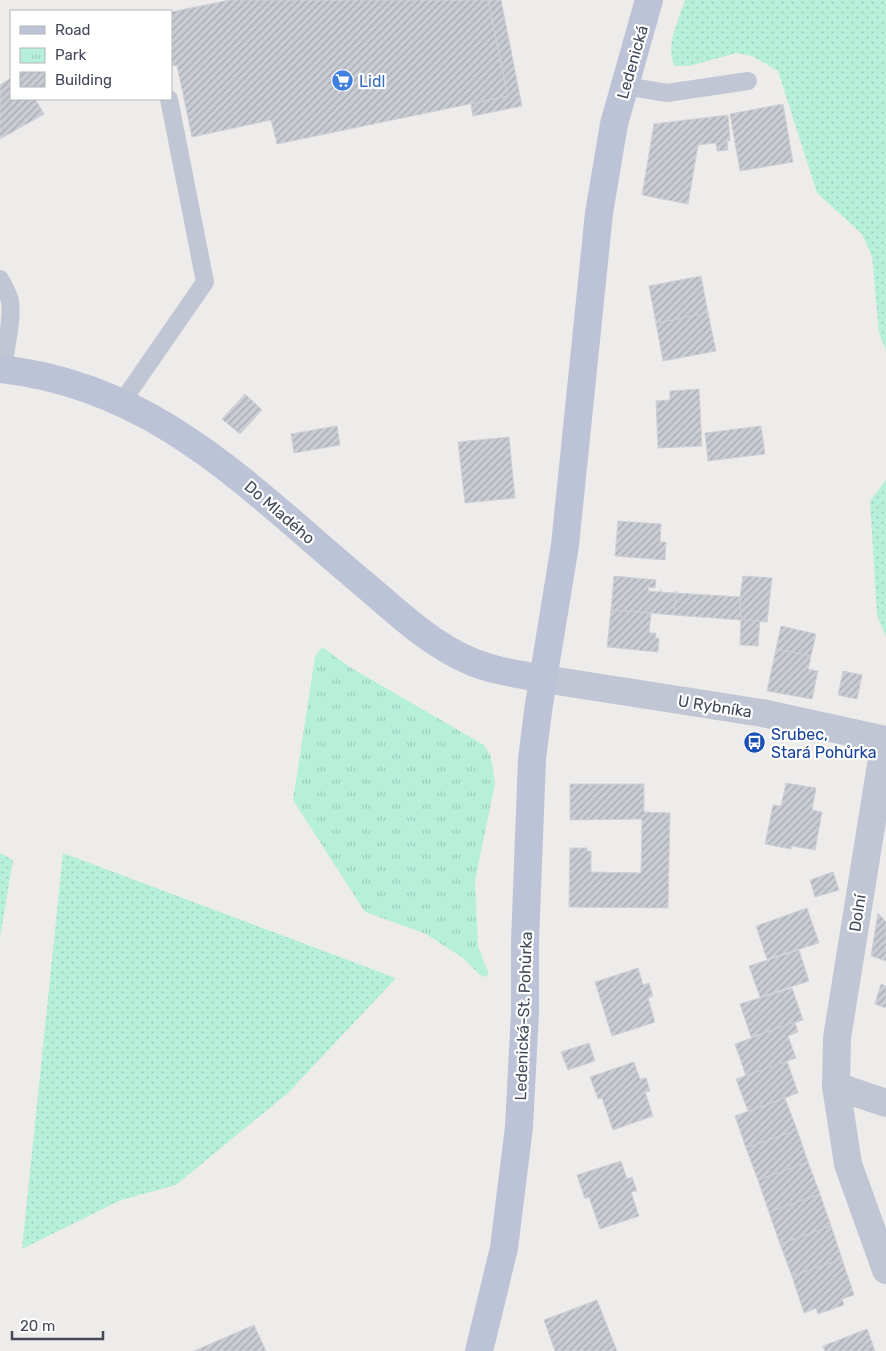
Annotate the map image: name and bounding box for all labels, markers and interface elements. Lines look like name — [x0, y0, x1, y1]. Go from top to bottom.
legend — [10, 10, 172, 100]
text: Road — [55, 21, 91, 39]
street label: Ledenická — [613, 23, 652, 101]
text: Park — [55, 46, 86, 64]
supermarket icon: Lidl — [331, 69, 355, 93]
text: Building — [55, 71, 112, 89]
place label: Lidl — [359, 72, 385, 91]
street label: Do Mladého — [241, 477, 319, 548]
street label: U Rybníka — [677, 691, 753, 722]
place label: Srubec, Stará Pohůrka — [771, 725, 876, 762]
bus stop icon: Srubec, Stará Pohůrka — [743, 731, 767, 755]
street label: Dolní — [845, 892, 870, 933]
street label: Ledenická-St. Pohůrka — [511, 931, 536, 1101]
scale bar — [12, 1308, 104, 1340]
text: 20 m — [20, 1317, 55, 1335]

